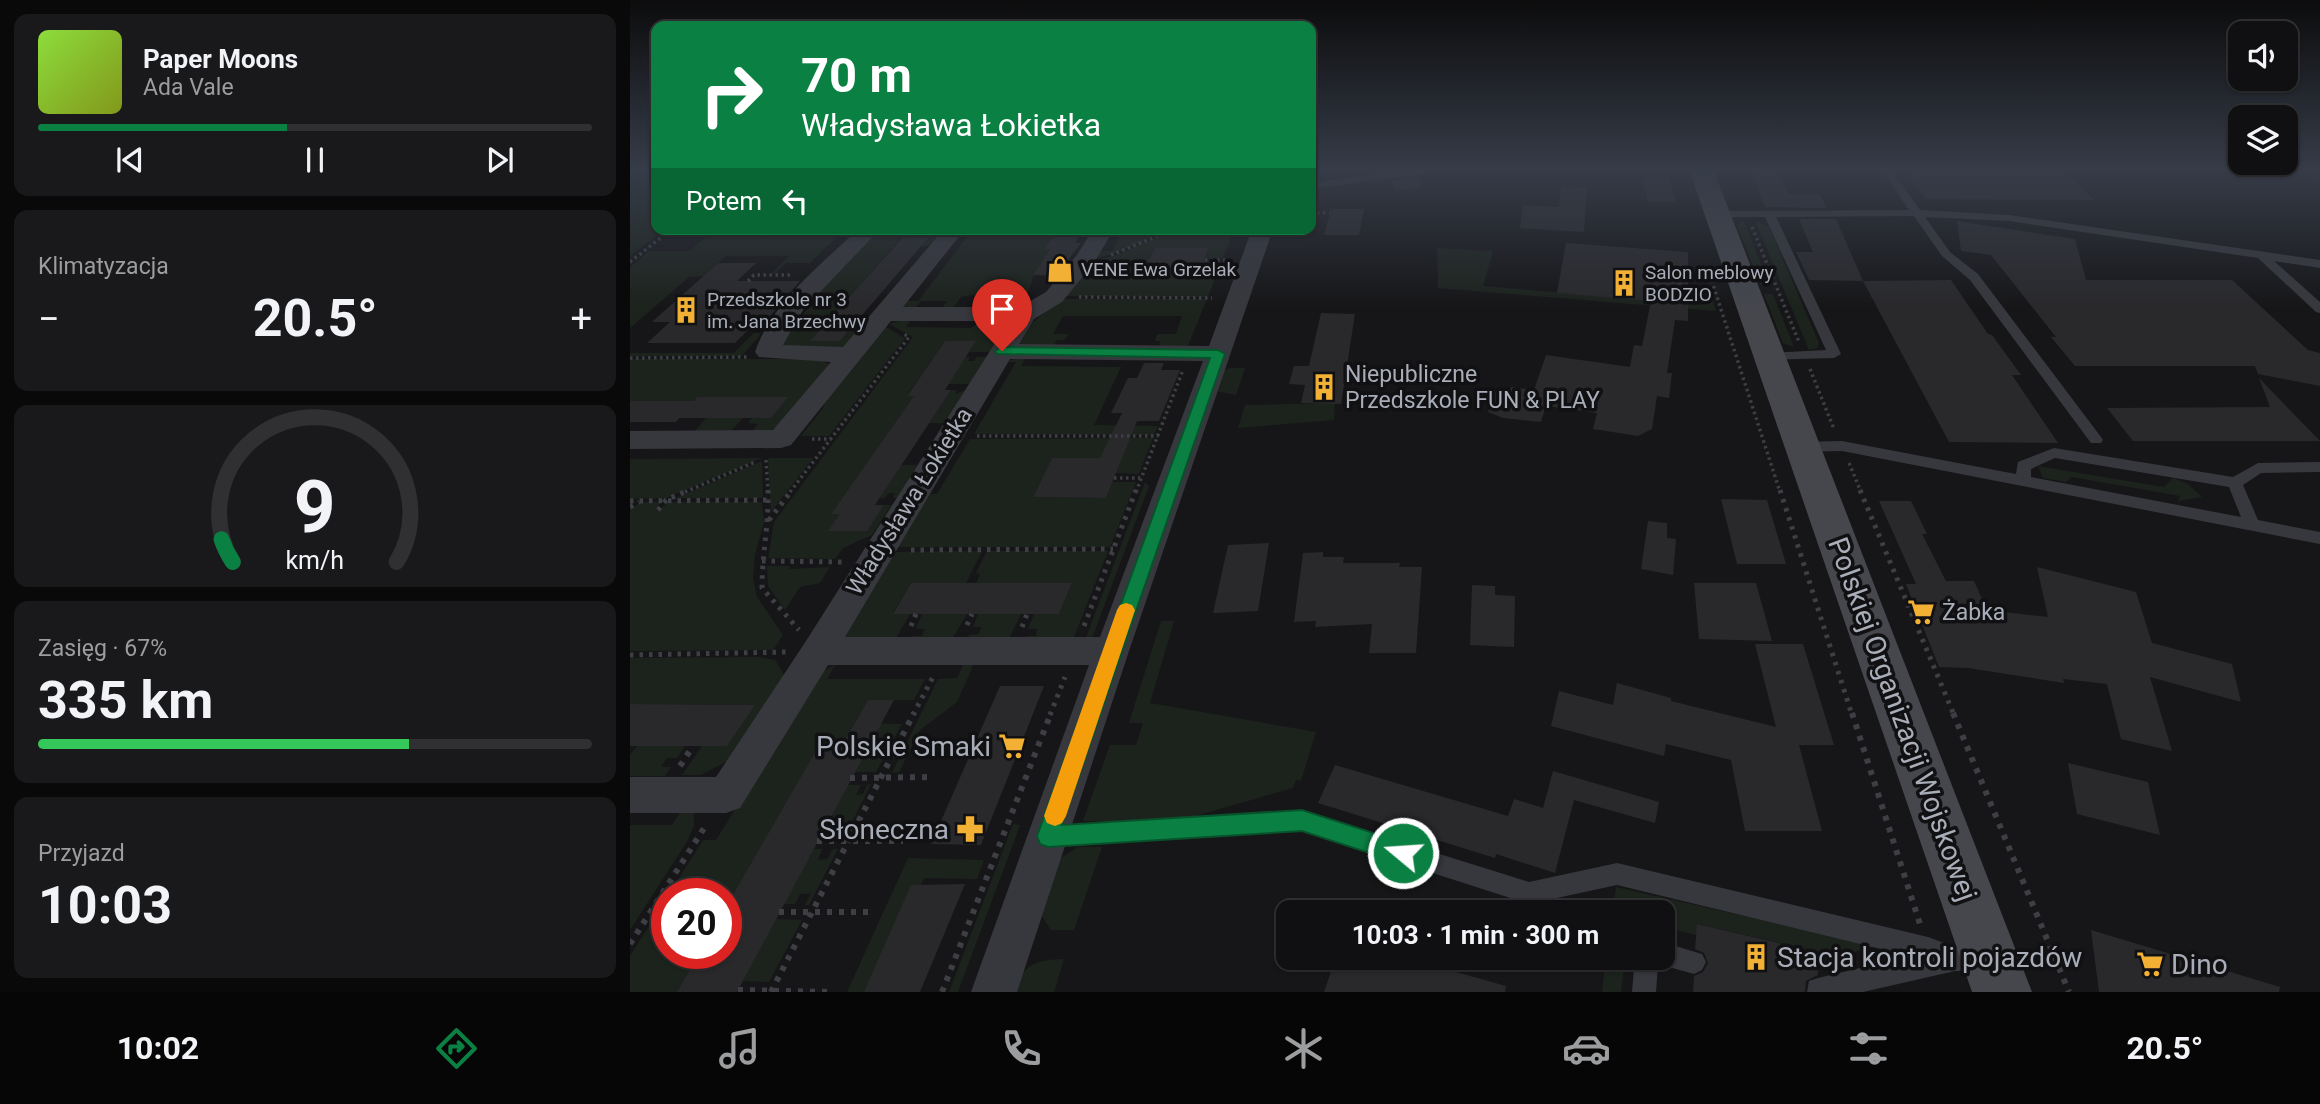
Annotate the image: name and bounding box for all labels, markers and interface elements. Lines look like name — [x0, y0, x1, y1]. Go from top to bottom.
map controls — [2228, 21, 2298, 175]
button: sound — [2228, 21, 2298, 91]
text: Paper Moons — [143, 44, 298, 74]
text: 70 m — [801, 47, 912, 104]
icon: right — [686, 49, 777, 140]
text: Ada Vale — [143, 74, 234, 101]
button: layers — [2228, 105, 2298, 175]
text: Władysława Łokietka — [801, 106, 1101, 144]
icon: previous — [111, 141, 149, 179]
icon: pause — [296, 141, 334, 179]
icon: next — [481, 141, 519, 179]
icon: left — [776, 182, 814, 220]
text: Potem — [686, 186, 762, 216]
text: Klimatyzacja — [38, 253, 169, 280]
shop icon: VENE Ewa Grzelak — [1045, 254, 1075, 284]
place label: VENE Ewa Grzelak — [1081, 258, 1237, 281]
place label: Salon meblowy BODZIO — [1645, 261, 1773, 306]
building icon: Salon meblowy BODZIO — [1609, 268, 1639, 298]
pin — [972, 279, 1032, 351]
text: 20.5° — [253, 288, 378, 349]
place label: Przedszkole nr 3 im. Jana Brzechwy — [707, 288, 866, 333]
icon: arrive — [983, 290, 1021, 328]
building icon: Przedszkole nr 3 im. Jana Brzechwy — [671, 295, 701, 325]
text: − — [38, 297, 60, 341]
text: + — [570, 297, 592, 341]
place label: Niepubliczne Przedszkole FUN & PLAY — [1345, 361, 1600, 414]
building icon: Niepubliczne Przedszkole FUN & PLAY — [1309, 372, 1339, 402]
street label: Władysława Łokietka — [841, 403, 978, 600]
text: 9 — [294, 464, 336, 550]
street label: Polskiej Organizacji Wojskowej — [1821, 533, 1984, 905]
text: km/h — [286, 546, 344, 575]
supermarket icon: Żabka — [1906, 597, 1936, 627]
place label: Żabka — [1942, 599, 2005, 626]
text: Zasięg · 67% — [38, 635, 167, 662]
text: 335 km — [38, 670, 213, 731]
place label: Polskie Smaki — [816, 730, 991, 763]
supermarket icon: Polskie Smaki — [997, 731, 1027, 761]
place label: Słoneczna — [819, 813, 949, 846]
pharmacy icon: Słoneczna — [955, 814, 985, 844]
position arrow — [1366, 816, 1440, 890]
text: Przyjazd — [38, 840, 125, 867]
text: 10:03 — [38, 875, 172, 936]
speed limit sign: 20 — [651, 878, 742, 969]
text: 10:03 · 1 min · 300 m — [1352, 920, 1599, 950]
place label: Stacja kontroli pojazdów — [1777, 941, 2082, 974]
building icon: Stacja kontroli pojazdów — [1741, 942, 1771, 972]
place label: Dino — [2171, 948, 2228, 981]
supermarket icon: Dino — [2135, 949, 2165, 979]
icon: directions — [432, 1024, 481, 1073]
icon: music — [715, 1024, 764, 1073]
icon: phone — [997, 1024, 1046, 1073]
icon: climate — [1279, 1024, 1328, 1073]
icon: car — [1562, 1024, 1611, 1073]
icon: filters — [1844, 1024, 1893, 1073]
text: 10:02 — [117, 1029, 199, 1067]
text: 20.5° — [2126, 1029, 2203, 1067]

